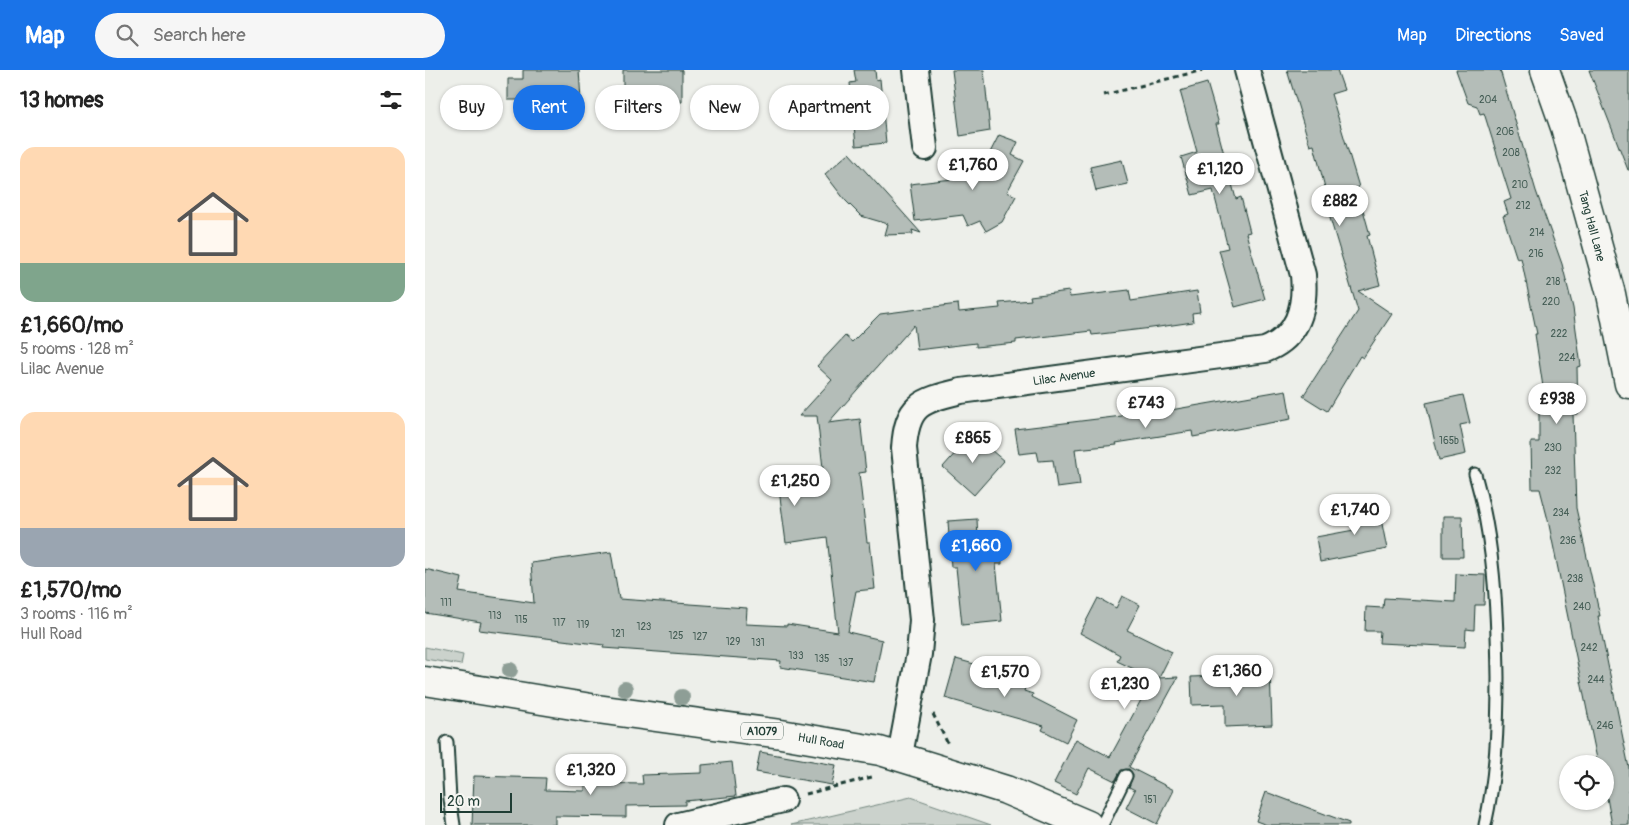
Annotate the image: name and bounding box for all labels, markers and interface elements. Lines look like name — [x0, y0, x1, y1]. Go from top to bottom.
search box — [95, 13, 445, 58]
text: Map — [25, 21, 65, 50]
icon: search — [113, 21, 141, 49]
text: Search here — [153, 23, 246, 47]
text: Map — [1397, 24, 1427, 47]
text: Directions — [1455, 24, 1531, 47]
text: Saved — [1559, 24, 1604, 47]
chip: Buy — [440, 85, 503, 130]
chip: Rent — [513, 85, 585, 130]
chip: Filters — [595, 85, 680, 130]
chip: New — [690, 85, 759, 130]
chip: Apartment — [769, 85, 889, 130]
icon: filters — [377, 86, 405, 114]
text: 13 homes — [20, 87, 103, 114]
house number: 204 — [1479, 94, 1497, 106]
house number: 206 — [1496, 126, 1514, 138]
house number: 208 — [1502, 147, 1520, 159]
pin: £1,760 — [932, 148, 1014, 191]
pin: £1,120 — [1179, 152, 1261, 195]
text: £1,760 — [948, 155, 998, 175]
text: £1,120 — [1197, 159, 1243, 179]
icon: home — [168, 179, 258, 269]
house number: 210 — [1512, 179, 1528, 191]
pin: £882 — [1310, 184, 1370, 227]
street label: Tang Hall Lane — [1575, 189, 1608, 263]
text: £882 — [1322, 191, 1358, 211]
house number: 212 — [1515, 200, 1531, 212]
house number: 214 — [1529, 227, 1545, 239]
house number: 216 — [1528, 248, 1544, 260]
house number: 218 — [1546, 276, 1560, 288]
house number: 220 — [1542, 296, 1560, 308]
text: £1,660/mo — [20, 312, 123, 339]
house number: 222 — [1551, 328, 1568, 340]
text: 5 rooms · 128 m² — [20, 339, 134, 359]
house number: 224 — [1559, 352, 1576, 364]
text: Lilac Avenue — [20, 359, 104, 379]
street label: Lilac Avenue — [1032, 366, 1096, 389]
pin: £938 — [1527, 382, 1587, 425]
pin: £743 — [1116, 386, 1176, 429]
text: £938 — [1539, 389, 1575, 409]
text: £743 — [1128, 393, 1164, 413]
pin: £865 — [943, 422, 1003, 464]
text: £865 — [955, 428, 991, 448]
house number: 165b — [1439, 435, 1459, 447]
house number: 230 — [1544, 442, 1562, 454]
icon: home — [168, 444, 258, 534]
pin: £1,250 — [754, 464, 836, 507]
house number: 232 — [1545, 465, 1562, 477]
text: £1,250 — [770, 471, 820, 491]
pin: £1,740 — [1314, 494, 1396, 536]
text: £1,740 — [1330, 500, 1380, 520]
house number: 234 — [1553, 507, 1570, 519]
pin: £1,660 — [935, 530, 1017, 572]
house number: 236 — [1560, 535, 1577, 547]
text: £1,660 — [951, 536, 1001, 556]
house number: 238 — [1567, 573, 1583, 585]
text: £1,570/mo — [20, 577, 121, 604]
house number: 111 — [440, 597, 452, 609]
house number: 240 — [1573, 601, 1591, 613]
text: 3 rooms · 116 m² — [20, 604, 133, 624]
house number: 113 — [488, 610, 502, 622]
house number: 115 — [514, 614, 528, 626]
house number: 117 — [552, 617, 566, 629]
house number: 119 — [577, 619, 589, 631]
house number: 123 — [637, 621, 652, 633]
text: Hull Road — [20, 624, 82, 644]
house number: 121 — [611, 628, 625, 640]
house number: 125 — [669, 630, 683, 642]
house number: 127 — [693, 631, 708, 643]
house number: 129 — [726, 636, 740, 648]
house number: 131 — [751, 637, 765, 649]
house number: 242 — [1581, 642, 1598, 654]
house number: 133 — [788, 650, 804, 662]
house number: 135 — [815, 653, 829, 665]
pin: £1,360 — [1196, 654, 1278, 697]
pin: £1,570 — [964, 656, 1046, 698]
house number: 137 — [839, 657, 854, 669]
text: £1,360 — [1212, 661, 1262, 681]
text: £1,570 — [981, 662, 1029, 682]
pin: £1,230 — [1084, 668, 1166, 710]
text: £1,230 — [1101, 674, 1149, 694]
house number: 244 — [1587, 674, 1605, 686]
house number: 246 — [1596, 720, 1614, 732]
road number: A1079 — [741, 722, 783, 739]
street label: Hull Road — [797, 730, 845, 753]
pin: £1,320 — [550, 754, 632, 796]
map controls — [1559, 755, 1614, 810]
button: locate — [1559, 755, 1614, 810]
text: £1,320 — [566, 760, 616, 780]
scale bar — [440, 790, 513, 813]
text: 20 m — [447, 793, 480, 810]
house number: 151 — [1143, 794, 1157, 806]

